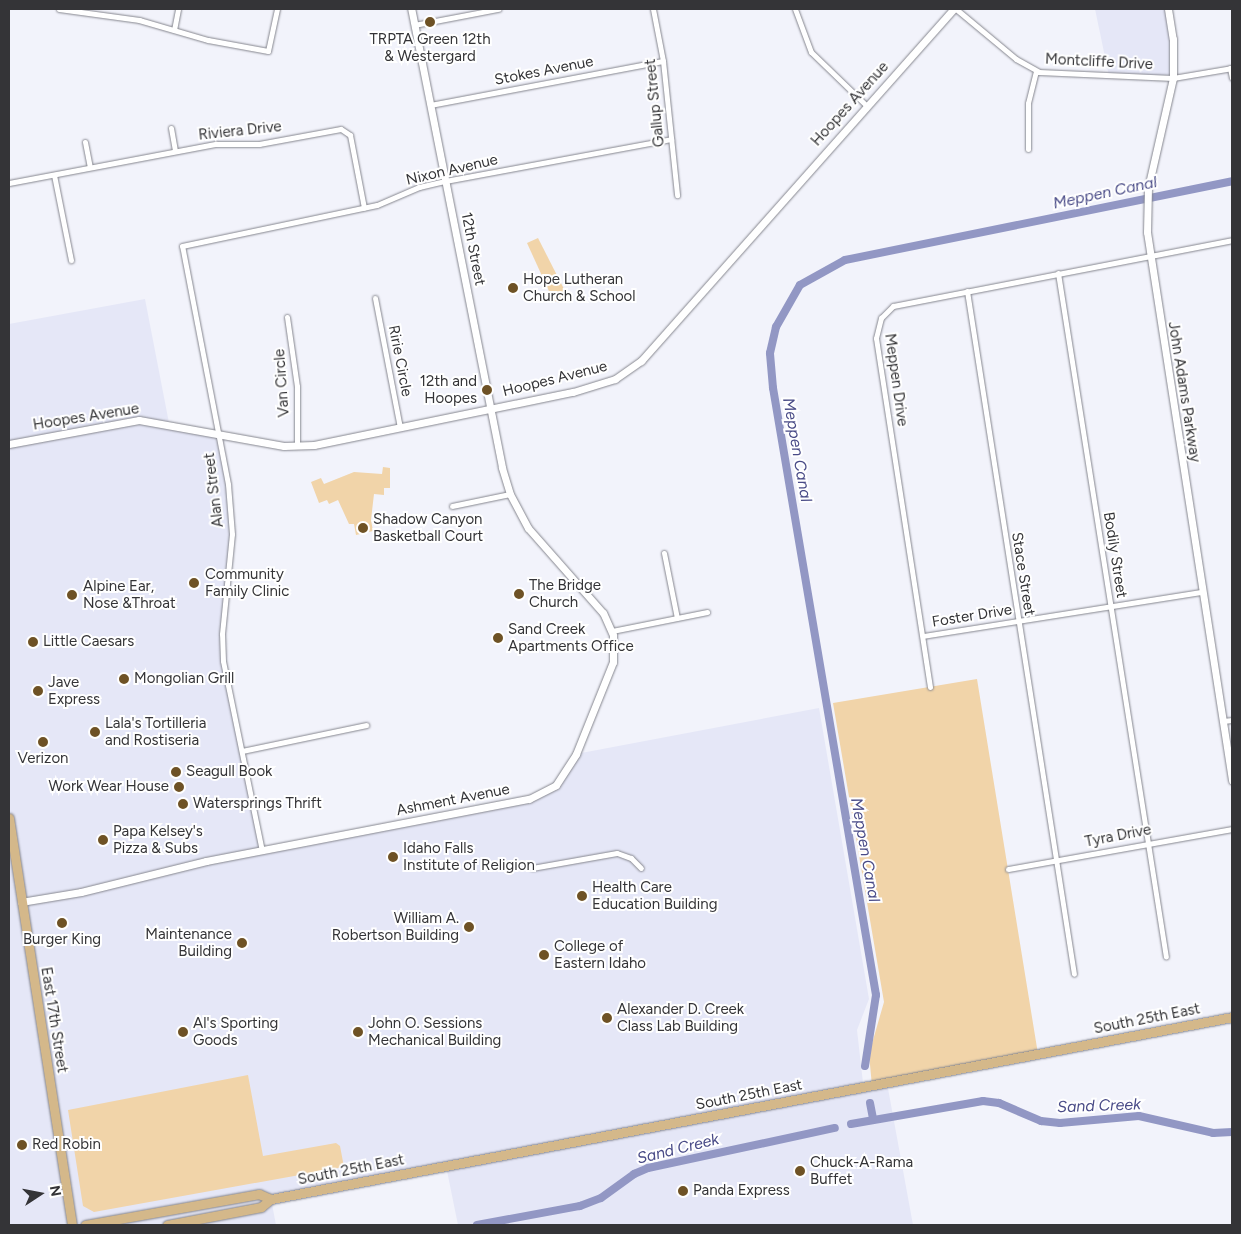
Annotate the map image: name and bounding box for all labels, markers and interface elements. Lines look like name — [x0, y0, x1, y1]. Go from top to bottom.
marker: TRPTA Green 12th & Westergard — [424, 16, 436, 28]
place label: TRPTA Green 12th & Westergard — [369, 30, 491, 65]
street label: Montcliffe Drive — [1045, 50, 1153, 74]
street label: Stokes Avenue — [493, 53, 595, 89]
street label: Gallup Street — [641, 58, 669, 148]
street label: Hoopes Avenue — [807, 58, 893, 150]
street label: Riviera Drive — [198, 118, 282, 144]
street label: Nixon Avenue — [404, 151, 500, 189]
water label: Meppen Canal — [1051, 173, 1159, 213]
street label: 12th Street — [457, 211, 489, 287]
place label: Hope Lutheran Church & School — [523, 270, 636, 305]
marker: Hope Lutheran Church & School — [507, 282, 519, 294]
street label: John Adams Parkway — [1164, 320, 1204, 464]
street label: Ririe Circle — [384, 324, 416, 398]
street label: Meppen Drive — [881, 332, 911, 428]
street label: Van Circle — [271, 348, 293, 418]
street label: Hoopes Avenue — [501, 357, 609, 401]
place label: 12th and Hoopes — [420, 372, 477, 407]
marker: 12th and Hoopes — [481, 384, 493, 396]
water label: Meppen Canal — [778, 396, 816, 504]
street label: Hoopes Avenue — [32, 400, 140, 434]
street label: Alan Street — [200, 452, 228, 528]
place label: Shadow Canyon Basketball Court — [373, 510, 483, 545]
street label: Bodily Street — [1099, 511, 1131, 599]
marker: Shadow Canyon Basketball Court — [357, 522, 369, 534]
street label: Stace Street — [1008, 531, 1038, 617]
place label: Community Family Clinic — [205, 565, 289, 600]
marker: Community Family Clinic — [187, 576, 201, 590]
place label: The Bridge Church — [529, 576, 601, 611]
place label: Alpine Ear, Nose &Throat — [83, 577, 176, 612]
marker: Alpine Ear, Nose &Throat — [65, 588, 79, 602]
marker: The Bridge Church — [513, 588, 525, 600]
street label: Foster Drive — [931, 601, 1013, 631]
place label: Sand Creek Apartments Office — [508, 620, 634, 655]
marker: Sand Creek Apartments Office — [492, 632, 504, 644]
place label: Little Caesars — [43, 633, 134, 651]
marker: Little Caesars — [27, 636, 39, 648]
place label: Mongolian Grill — [134, 670, 234, 688]
place label: Jave Express — [48, 673, 100, 708]
marker: Mongolian Grill — [118, 673, 130, 685]
marker: Jave Express — [32, 685, 44, 697]
place label: Lala's Tortilleria and Rostiseria — [105, 714, 206, 749]
marker: Lala's Tortilleria and Rostiseria — [89, 726, 101, 738]
marker: Verizon — [37, 736, 49, 748]
place label: Verizon — [18, 750, 68, 768]
place label: Seagull Book — [186, 763, 272, 781]
marker: Seagull Book — [170, 766, 182, 778]
place label: Work Wear House — [49, 778, 169, 796]
street label: Ashment Avenue — [395, 780, 511, 820]
marker: Work Wear House — [173, 781, 185, 793]
place label: Watersprings Thrift — [193, 795, 322, 813]
water label: Meppen Canal — [846, 796, 884, 904]
marker: Watersprings Thrift — [177, 798, 189, 810]
street label: Tyra Drive — [1083, 821, 1153, 851]
place label: Papa Kelsey's Pizza & Subs — [113, 822, 203, 857]
marker: Papa Kelsey's Pizza & Subs — [97, 834, 109, 846]
place label: Idaho Falls Institute of Religion — [403, 839, 535, 874]
marker: Idaho Falls Institute of Religion — [387, 851, 399, 863]
place label: Health Care Education Building — [592, 878, 717, 913]
marker: Health Care Education Building — [576, 890, 588, 902]
place label: William A. Robertson Building — [332, 909, 459, 944]
marker: Burger King — [56, 917, 68, 929]
marker: William A. Robertson Building — [463, 921, 475, 933]
place label: Maintenance Building — [145, 925, 232, 960]
place label: Burger King — [23, 931, 101, 949]
marker: Maintenance Building — [236, 937, 248, 949]
place label: College of Eastern Idaho — [554, 937, 646, 972]
marker: College of Eastern Idaho — [538, 949, 550, 961]
street label: East 17th Street — [37, 966, 71, 1074]
place label: Alexander D. Creek Class Lab Building — [617, 1000, 744, 1035]
street label: South 25th East — [1092, 1000, 1202, 1038]
marker: Alexander D. Creek Class Lab Building — [601, 1012, 613, 1024]
place label: Al's Sporting Goods — [193, 1014, 278, 1049]
place label: John O. Sessions Mechanical Building — [368, 1014, 501, 1049]
marker: Al's Sporting Goods — [177, 1026, 189, 1038]
marker: John O. Sessions Mechanical Building — [352, 1026, 364, 1038]
street label: South 25th East — [694, 1076, 804, 1114]
water label: Sand Creek — [1057, 1095, 1141, 1117]
water label: Sand Creek — [635, 1130, 721, 1168]
place label: Red Robin — [32, 1136, 101, 1154]
marker: Red Robin — [16, 1139, 28, 1151]
street label: South 25th East — [296, 1151, 406, 1189]
place label: Chuck-A-Rama Buffet — [810, 1153, 913, 1188]
marker: Chuck-A-Rama Buffet — [794, 1165, 806, 1177]
north arrow — [15, 1169, 65, 1219]
place label: Panda Express — [693, 1182, 790, 1200]
text: N — [46, 1184, 65, 1198]
marker: Panda Express — [677, 1185, 689, 1197]

